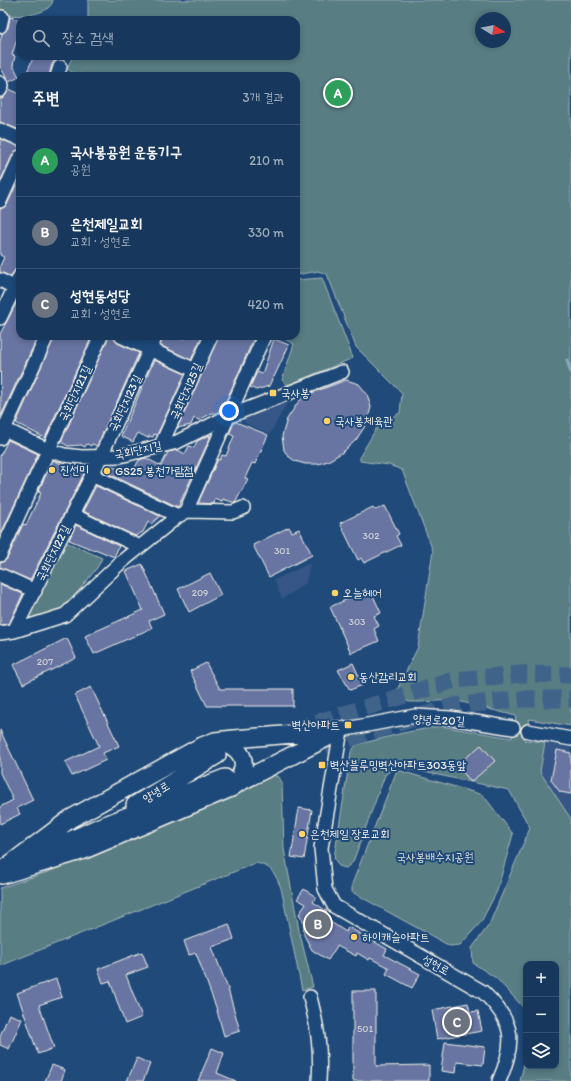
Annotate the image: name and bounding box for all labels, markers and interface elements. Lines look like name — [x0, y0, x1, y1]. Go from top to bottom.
north arrow — [475, 12, 511, 48]
search box — [16, 16, 300, 60]
icon: search — [30, 27, 52, 49]
text: 장소 검색 — [62, 29, 114, 47]
pin: A — [325, 78, 351, 108]
text: 주변 — [32, 88, 59, 108]
text: 3개 결과 — [243, 90, 284, 105]
text: 국사봉공원 운동기구 — [70, 143, 182, 161]
text: A — [41, 153, 49, 168]
text: 210 m — [249, 153, 284, 168]
text: 공원 — [70, 162, 91, 177]
text: 은천제일교회 — [70, 215, 142, 233]
text: B — [41, 225, 49, 240]
text: 330 m — [248, 225, 284, 240]
text: 교회 · 성현로 — [70, 234, 131, 249]
text: 성현동성당 — [70, 287, 130, 305]
text: C — [41, 297, 49, 312]
text: 420 m — [247, 297, 284, 312]
text: 교회 · 성현로 — [70, 306, 131, 321]
street label: 국회단지25길 — [167, 360, 205, 422]
street label: 국회단지21길 — [56, 362, 94, 423]
street label: 국회단지23길 — [106, 372, 144, 434]
place label: 국사봉 — [281, 386, 310, 400]
marker: 국사봉 — [268, 388, 278, 398]
your location — [219, 401, 239, 421]
place label: 국사봉체육관 — [335, 414, 393, 428]
marker: 국사봉체육관 — [322, 416, 332, 426]
street label: 국회단지길 — [113, 438, 163, 462]
place label: 진선미 — [60, 463, 89, 477]
place label: GS25 봉천가람점 — [115, 464, 194, 478]
marker: 진선미 — [47, 465, 57, 475]
marker: GS25 봉천가람점 — [102, 466, 112, 476]
street label: 국회단지22길 — [33, 522, 73, 583]
house number: 302 — [363, 529, 380, 542]
house number: 301 — [274, 544, 290, 557]
house number: 209 — [192, 586, 208, 599]
place label: 오늘헤어 — [343, 586, 382, 600]
marker: 오늘헤어 — [330, 588, 340, 598]
house number: 303 — [348, 615, 366, 628]
house number: 207 — [37, 655, 53, 668]
place label: 동산감리교회 — [359, 670, 417, 684]
marker: 동산감리교회 — [346, 672, 356, 682]
street label: 양녕로20길 — [412, 712, 466, 728]
place label: 벽산아파트 — [292, 718, 340, 732]
marker: 벽산아파트 — [343, 720, 353, 730]
place label: 벽산블루밍벽산아파트303동앞 — [330, 758, 467, 772]
marker: 벽산블루밍벽산아파트303동앞 — [317, 760, 327, 770]
street label: 양녕로 — [140, 779, 172, 805]
place label: 은천제일 장로교회 — [310, 827, 390, 841]
marker: 은천제일 장로교회 — [297, 829, 307, 839]
park label: 국사봉배수지공원 — [396, 850, 474, 864]
pin: B — [305, 909, 331, 939]
place label: 하이캐슬아파트 — [362, 930, 430, 944]
marker: 하이캐슬아파트 — [349, 932, 359, 942]
street label: 성현로 — [420, 952, 452, 978]
map controls — [523, 961, 559, 1069]
button: + — [523, 961, 559, 997]
button: − — [523, 997, 559, 1033]
pin: C — [444, 1007, 470, 1037]
house number: 501 — [357, 1022, 373, 1035]
button: layers — [523, 1033, 559, 1069]

